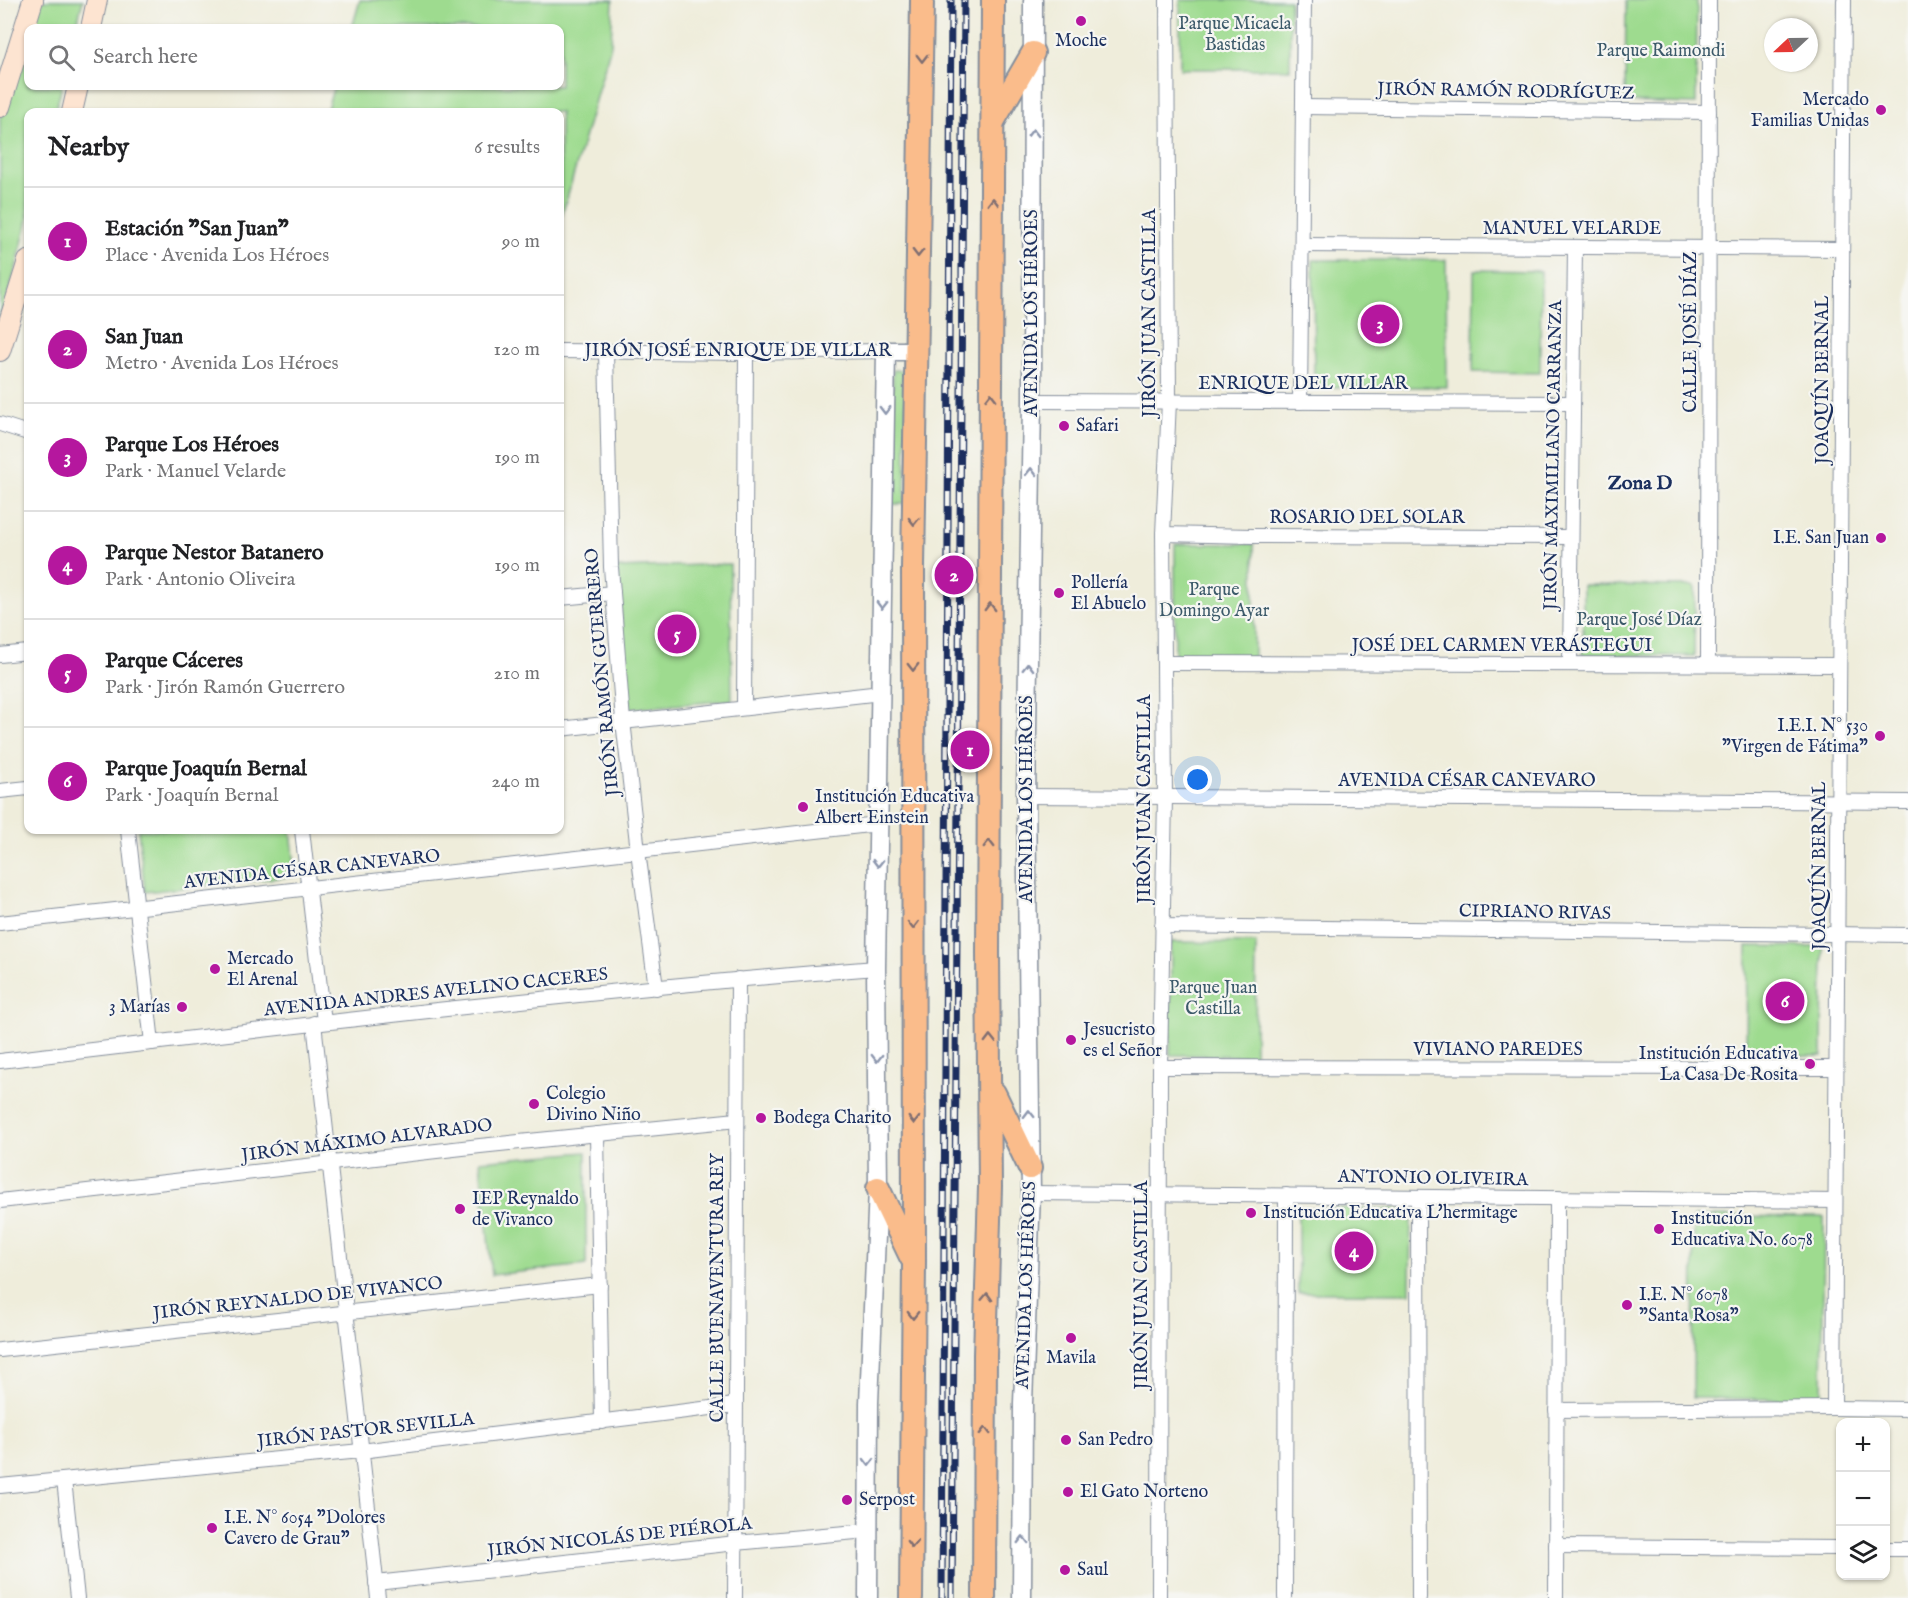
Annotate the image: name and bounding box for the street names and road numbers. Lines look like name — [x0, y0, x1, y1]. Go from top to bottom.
street label: JIRÓN RAMÓN RODRÍGUEZ — [1375, 76, 1635, 106]
street label: JIRÓN JUAN CASTILLA — [1137, 208, 1162, 419]
street label: AVENIDA LOS HÉROES — [1019, 209, 1044, 418]
street label: MANUEL VELARDE — [1483, 218, 1661, 241]
street label: CALLE JOSÉ DÍAZ — [1678, 251, 1703, 413]
street label: JOAQUÍN BERNAL — [1810, 295, 1835, 466]
street label: JIRÓN MAXIMILIANO CARRANZA — [1538, 299, 1568, 612]
street label: JIRÓN JOSÉ ENRIQUE DE VILLAR — [582, 338, 893, 363]
street label: ENRIQUE DEL VILLAR — [1198, 373, 1409, 396]
street label: ROSARIO DEL SOLAR — [1269, 507, 1466, 530]
street label: JIRÓN RAMÓN GUERRERO — [579, 547, 625, 799]
street label: JOSÉ DEL CARMEN VERÁSTEGUI — [1350, 633, 1653, 658]
street label: JIRÓN JUAN CASTILLA — [1132, 694, 1157, 905]
street label: AVENIDA LOS HÉROES — [1014, 695, 1039, 904]
street label: AVENIDA CÉSAR CANEVARO — [1337, 768, 1596, 793]
street label: JOAQUÍN BERNAL — [1807, 781, 1832, 952]
street label: AVENIDA CÉSAR CANEVARO — [182, 843, 441, 895]
street label: CIPRIANO RIVAS — [1459, 900, 1611, 926]
street label: AVENIDA ANDRES AVELINO CACERES — [262, 963, 609, 1023]
street label: VIVIANO PAREDES — [1412, 1039, 1583, 1062]
street label: JIRÓN MÁXIMO ALVARADO — [238, 1112, 494, 1168]
street label: CALLE BUENAVENTURA REY — [707, 1153, 730, 1422]
street label: ANTONIO OLIVEIRA — [1337, 1166, 1529, 1192]
street label: JIRÓN JUAN CASTILLA — [1129, 1180, 1154, 1391]
street label: AVENIDA LOS HÉROES — [1010, 1181, 1042, 1390]
street label: JIRÓN REYNALDO DE VIVANCO — [150, 1270, 444, 1326]
street label: JIRÓN PASTOR SEVILLA — [254, 1406, 476, 1454]
street label: JIRÓN NICOLÁS DE PIÉROLA — [484, 1511, 754, 1564]

